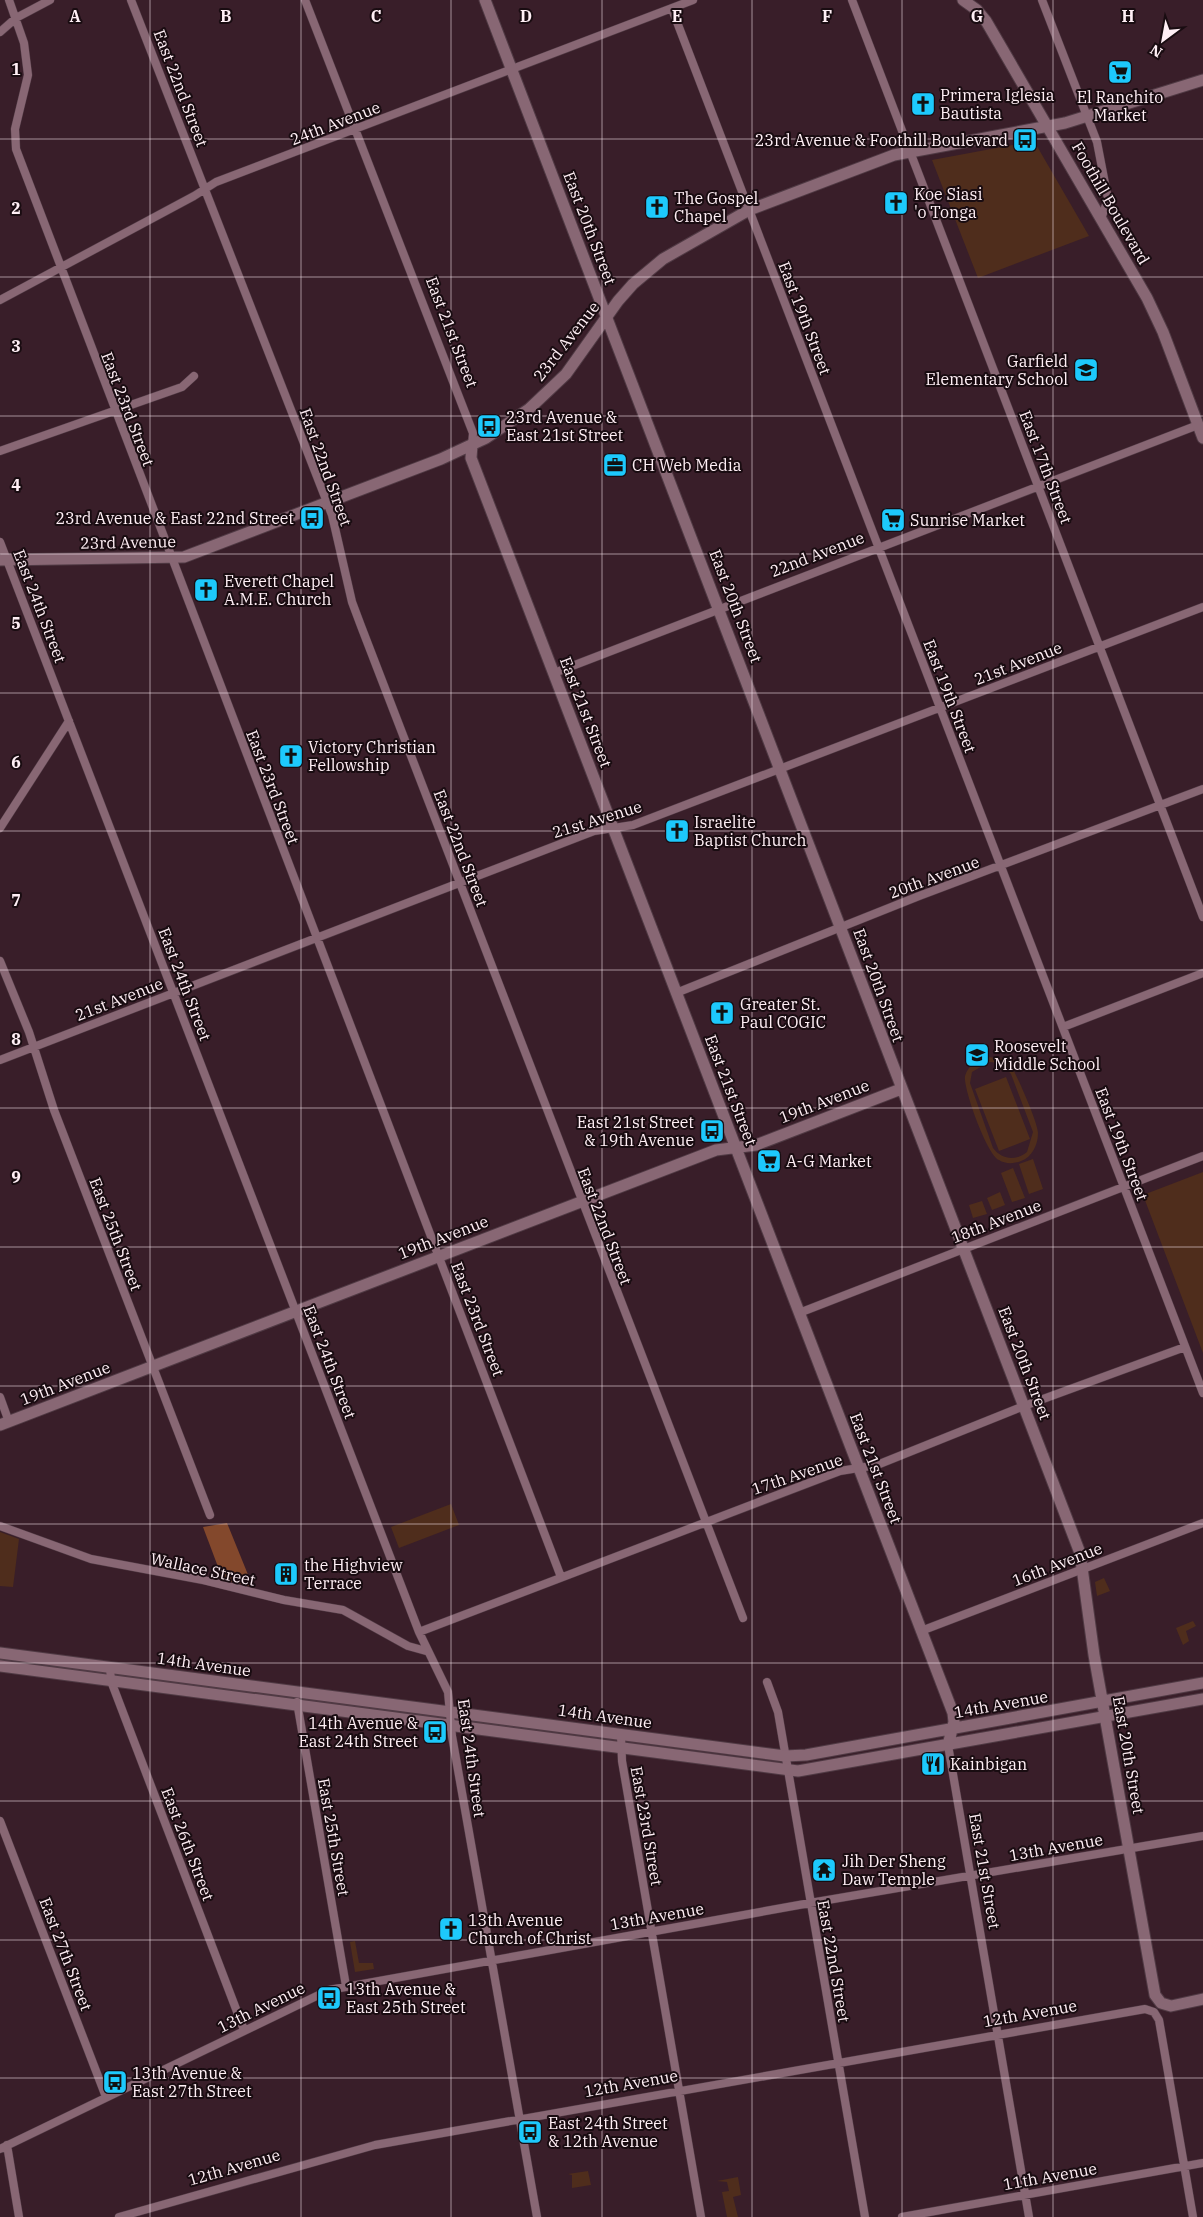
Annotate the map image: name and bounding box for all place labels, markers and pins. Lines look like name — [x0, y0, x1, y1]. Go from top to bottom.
supermarket icon: El Ranchito Market — [1107, 59, 1133, 85]
place label: Primera Iglesia Bautista — [940, 85, 1055, 123]
place label: El Ranchito Market — [1077, 87, 1163, 125]
church icon: Primera Iglesia Bautista — [910, 91, 936, 117]
bus stop icon: 23rd Avenue & Foothill Boulevard — [1012, 127, 1038, 153]
place label: 23rd Avenue & Foothill Boulevard — [755, 130, 1008, 150]
place label: Koe Siasi 'o Tonga — [914, 184, 982, 222]
place label: The Gospel Chapel — [674, 188, 759, 226]
church icon: Koe Siasi 'o Tonga — [883, 190, 909, 216]
church icon: The Gospel Chapel — [644, 194, 670, 220]
place label: Garfield Elementary School — [925, 351, 1068, 389]
school or university icon: Garfield Elementary School — [1073, 357, 1099, 383]
place label: 23rd Avenue & East 21st Street — [506, 407, 624, 445]
bus stop icon: 23rd Avenue & East 21st Street — [476, 413, 502, 439]
office icon: CH Web Media — [602, 452, 628, 478]
place label: CH Web Media — [632, 455, 742, 475]
bus stop icon: 23rd Avenue & East 22nd Street — [299, 505, 325, 531]
supermarket icon: Sunrise Market — [880, 507, 906, 533]
place label: 23rd Avenue & East 22nd Street — [55, 508, 294, 528]
place label: Sunrise Market — [910, 510, 1025, 530]
place label: Everett Chapel A.M.E. Church — [224, 571, 334, 609]
church icon: Everett Chapel A.M.E. Church — [193, 577, 219, 603]
place label: Victory Christian Fellowship — [308, 737, 436, 775]
church icon: Victory Christian Fellowship — [278, 743, 304, 769]
place label: Israelite Baptist Church — [694, 812, 807, 850]
church icon: Israelite Baptist Church — [664, 818, 690, 844]
place label: Greater St. Paul COGIC — [740, 994, 826, 1032]
church icon: Greater St. Paul COGIC — [709, 1000, 735, 1026]
place label: Roosevelt Middle School — [994, 1036, 1100, 1074]
school or university icon: Roosevelt Middle School — [964, 1042, 990, 1068]
place label: East 21st Street & 19th Avenue — [577, 1112, 694, 1150]
bus stop icon: East 21st Street & 19th Avenue — [699, 1118, 725, 1144]
supermarket icon: A-G Market — [756, 1148, 782, 1174]
place label: A-G Market — [786, 1151, 872, 1171]
place label: the Highview Terrace — [304, 1555, 403, 1593]
building icon: the Highview Terrace — [273, 1561, 299, 1587]
place label: 14th Avenue & East 24th Street — [298, 1713, 418, 1751]
bus stop icon: 14th Avenue & East 24th Street — [422, 1719, 448, 1745]
restaurant icon: Kainbigan — [920, 1751, 946, 1777]
place label: Kainbigan — [950, 1754, 1027, 1774]
place label: Jih Der Sheng Daw Temple — [842, 1851, 946, 1889]
temple icon: Jih Der Sheng Daw Temple — [811, 1857, 837, 1883]
place label: 13th Avenue Church of Christ — [468, 1910, 592, 1948]
church icon: 13th Avenue Church of Christ — [438, 1916, 464, 1942]
place label: 13th Avenue & East 25th Street — [346, 1979, 466, 2017]
bus stop icon: 13th Avenue & East 25th Street — [316, 1985, 342, 2011]
place label: 13th Avenue & East 27th Street — [132, 2063, 252, 2101]
bus stop icon: 13th Avenue & East 27th Street — [102, 2069, 128, 2095]
place label: East 24th Street & 12th Avenue — [548, 2113, 668, 2151]
bus stop icon: East 24th Street & 12th Avenue — [517, 2119, 543, 2145]

